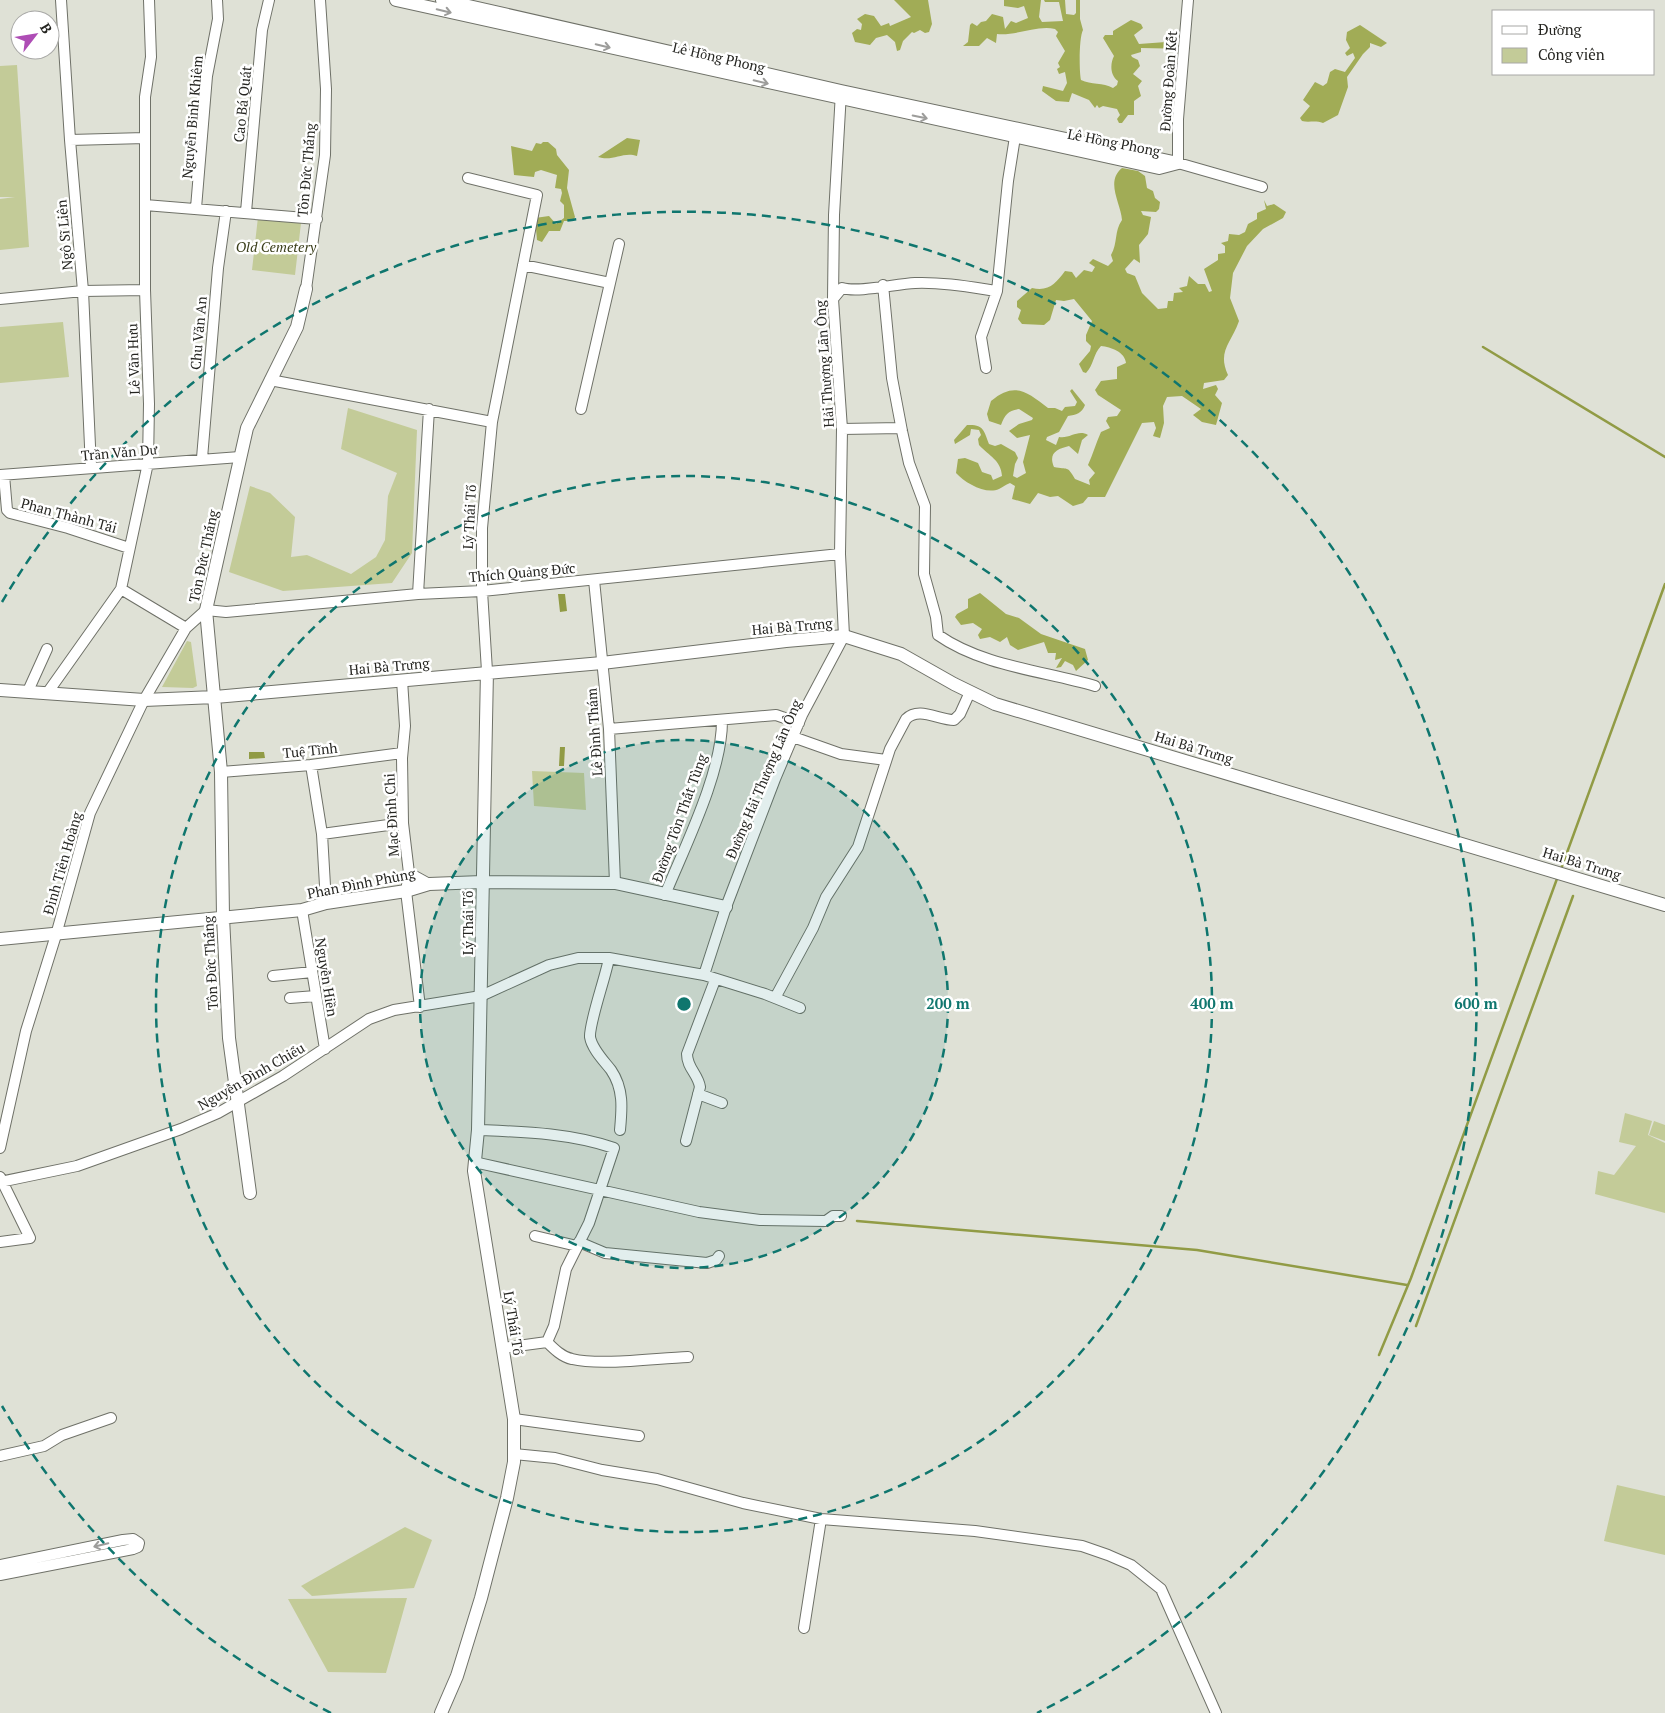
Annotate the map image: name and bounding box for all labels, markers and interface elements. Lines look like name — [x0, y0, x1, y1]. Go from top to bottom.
one-way arrow — [436, 7, 452, 16]
north arrow — [10, 10, 60, 60]
legend — [1492, 10, 1655, 75]
text: B — [36, 19, 57, 37]
text: Đường — [1538, 19, 1583, 39]
street label: Đường Đoàn Kết — [1155, 29, 1181, 132]
street label: Lê Hồng Phong — [671, 37, 768, 77]
one-way arrow — [594, 42, 610, 51]
text: Công viên — [1538, 44, 1605, 64]
street label: Nguyễn Bỉnh Khiêm — [177, 55, 207, 179]
street label: Cao Bá Quát — [229, 64, 256, 143]
one-way arrow — [753, 78, 769, 87]
one-way arrow — [911, 113, 927, 122]
street label: Tôn Đức Thắng — [292, 122, 320, 218]
street label: Lê Hồng Phong — [1066, 124, 1163, 160]
street label: Ngô Sĩ Liên — [51, 198, 77, 271]
park label: Old Cemetery — [236, 237, 317, 256]
street label: Chu Văn An — [185, 295, 211, 371]
street label: Hải Thượng Lãn Ông — [810, 299, 838, 428]
street label: Lê Văn Hưu — [122, 323, 144, 395]
street label: Trần Văn Dư — [80, 439, 158, 465]
street label: Lý Thái Tổ — [458, 484, 480, 550]
street label: Phan Thành Tái — [19, 493, 119, 537]
street label: Tôn Đức Thắng — [184, 507, 222, 604]
street label: Thích Quảng Đức — [468, 558, 576, 586]
street label: Hai Bà Trưng — [751, 613, 834, 639]
street label: Hai Bà Trưng — [348, 653, 431, 679]
street label: Lê Đình Thám — [581, 687, 607, 777]
street label: Đường Hải Thượng Lãn Ông — [721, 696, 805, 862]
street label: Hai Bà Trưng — [1153, 726, 1236, 768]
street label: Tuệ Tĩnh — [282, 738, 338, 762]
street label: Đường Tôn Thất Tùng — [647, 750, 711, 885]
street label: Mạc Đĩnh Chi — [379, 773, 403, 857]
street label: Đinh Tiên Hoàng — [38, 809, 86, 917]
street label: Hai Bà Trưng — [1541, 842, 1624, 884]
street label: Phan Đình Phùng — [305, 863, 417, 903]
street label: Lý Thái Tổ — [458, 891, 477, 955]
street label: Tôn Đức Thắng — [198, 915, 222, 1011]
street label: Nguyễn Hiền — [311, 936, 343, 1018]
text: 200 m — [926, 993, 970, 1013]
text: 400 m — [1190, 993, 1234, 1013]
text: 600 m — [1454, 993, 1498, 1013]
centre of rings — [675, 995, 693, 1013]
street label: Nguyễn Đình Chiểu — [194, 1038, 308, 1114]
street label: Lý Thái Tổ — [500, 1290, 528, 1356]
one-way arrow — [94, 1541, 110, 1550]

